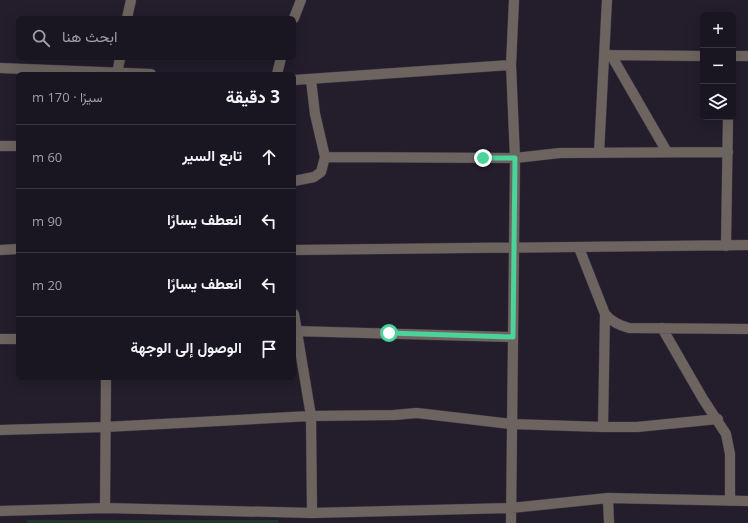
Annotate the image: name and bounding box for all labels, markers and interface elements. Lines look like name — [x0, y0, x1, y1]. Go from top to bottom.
map controls — [700, 12, 736, 120]
button: + — [700, 12, 736, 48]
search box — [16, 16, 296, 60]
text: ابحث هنا — [62, 26, 117, 46]
icon: search — [30, 27, 52, 49]
button: − — [700, 48, 736, 84]
button: layers — [700, 84, 736, 120]
text: 3 دقيقة — [226, 85, 280, 108]
text: سيرًا · 170 m — [32, 88, 102, 106]
text: تابع السير — [182, 145, 242, 165]
icon: ahead — [258, 146, 280, 168]
text: 60 m — [32, 148, 62, 166]
route end — [474, 149, 492, 167]
text: انعطف يسارًا — [167, 209, 242, 229]
icon: left — [258, 210, 280, 232]
text: 90 m — [32, 212, 62, 230]
text: انعطف يسارًا — [167, 273, 242, 293]
icon: left — [258, 274, 280, 296]
text: 20 m — [32, 276, 62, 294]
route start — [380, 324, 398, 342]
text: الوصول إلى الوجهة — [131, 337, 242, 357]
icon: arrive — [258, 338, 280, 360]

